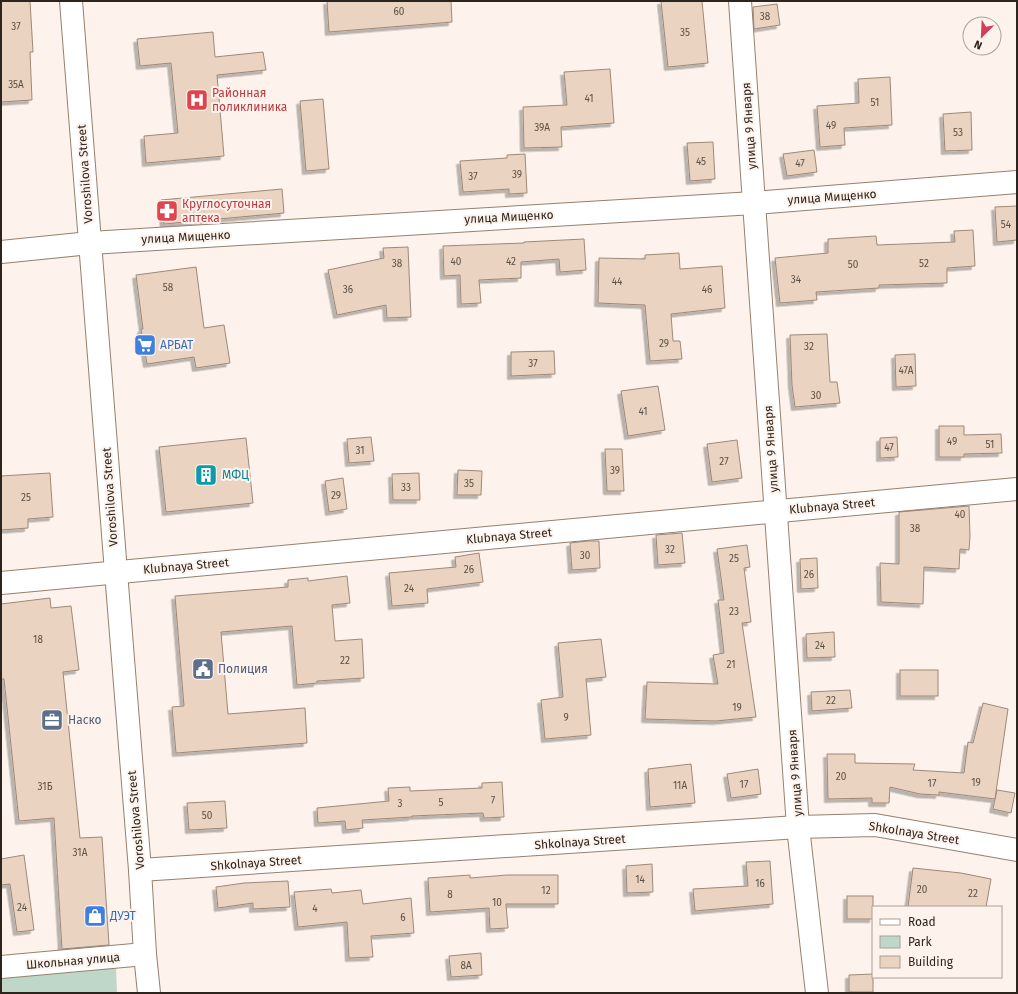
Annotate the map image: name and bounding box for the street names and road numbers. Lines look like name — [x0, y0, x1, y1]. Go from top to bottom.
street label: улица 9 Января — [739, 82, 759, 170]
street label: Voroshilova Street — [75, 123, 95, 224]
street label: улица Мищенко — [787, 187, 877, 207]
street label: улица Мищенко — [464, 208, 554, 226]
street label: улица Мищенко — [141, 228, 231, 246]
street label: улица 9 Января — [761, 405, 781, 493]
street label: Voroshilova Street — [100, 446, 120, 547]
street label: Klubnaya Street — [789, 495, 876, 517]
street label: Klubnaya Street — [466, 525, 553, 547]
street label: Klubnaya Street — [143, 555, 230, 577]
street label: улица 9 Января — [785, 729, 805, 817]
street label: Voroshilova Street — [125, 769, 147, 870]
street label: Shkolnaya Street — [868, 819, 961, 847]
street label: Shkolnaya Street — [534, 832, 627, 852]
street label: Shkolnaya Street — [210, 853, 303, 873]
street label: Школьная улица — [26, 950, 120, 972]

